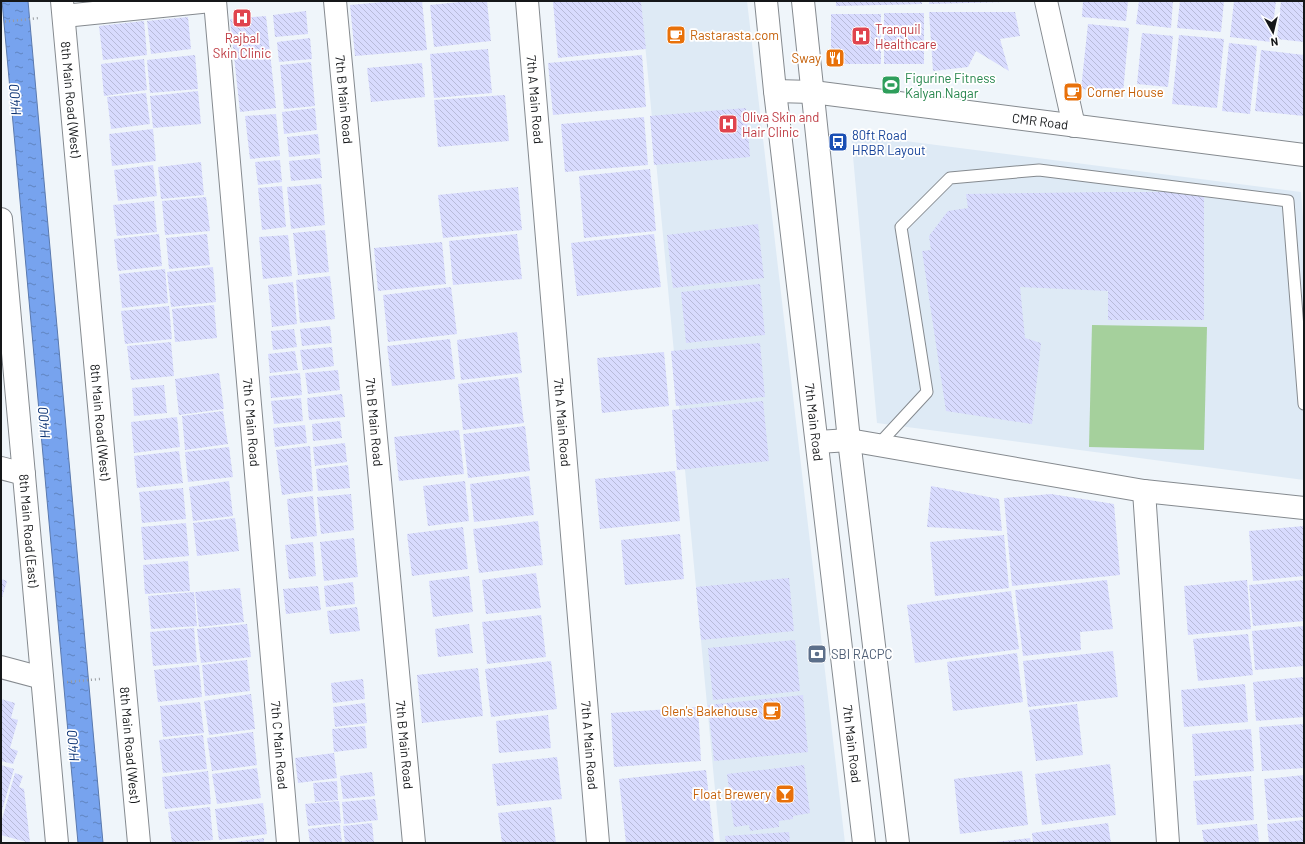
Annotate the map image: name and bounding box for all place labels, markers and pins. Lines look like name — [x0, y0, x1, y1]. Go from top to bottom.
hospital icon: Rajbal Skin Clinic — [231, 7, 253, 29]
place label: Tranquil Healthcare — [875, 21, 937, 52]
cafe icon: Rastarasta.com — [665, 24, 687, 46]
hospital icon: Tranquil Healthcare — [850, 25, 872, 47]
place label: Rastarasta.com — [690, 27, 779, 43]
place label: Rajbal Skin Clinic — [213, 30, 271, 61]
restaurant icon: Sway — [824, 47, 846, 69]
place label: Sway — [792, 50, 821, 66]
place label: Figurine Fitness Kalyan Nagar — [905, 70, 996, 101]
sports icon: Figurine Fitness Kalyan Nagar — [880, 74, 902, 96]
cafe icon: Corner House — [1062, 81, 1084, 103]
place label: Corner House — [1087, 84, 1164, 100]
place label: Oliva Skin and Hair Clinic — [742, 109, 819, 140]
hospital icon: Oliva Skin and Hair Clinic — [717, 113, 739, 135]
place label: 80ft Road HRBR Layout — [852, 127, 926, 158]
bus stop icon: 80ft Road HRBR Layout — [827, 131, 849, 153]
bank icon: SBI RACPC — [806, 643, 828, 665]
place label: SBI RACPC — [831, 646, 892, 662]
cafe icon: Glen's Bakehouse — [761, 700, 783, 722]
place label: Glen's Bakehouse — [661, 703, 758, 719]
bar icon: Float Brewery — [774, 783, 796, 805]
place label: Float Brewery — [693, 786, 771, 802]

